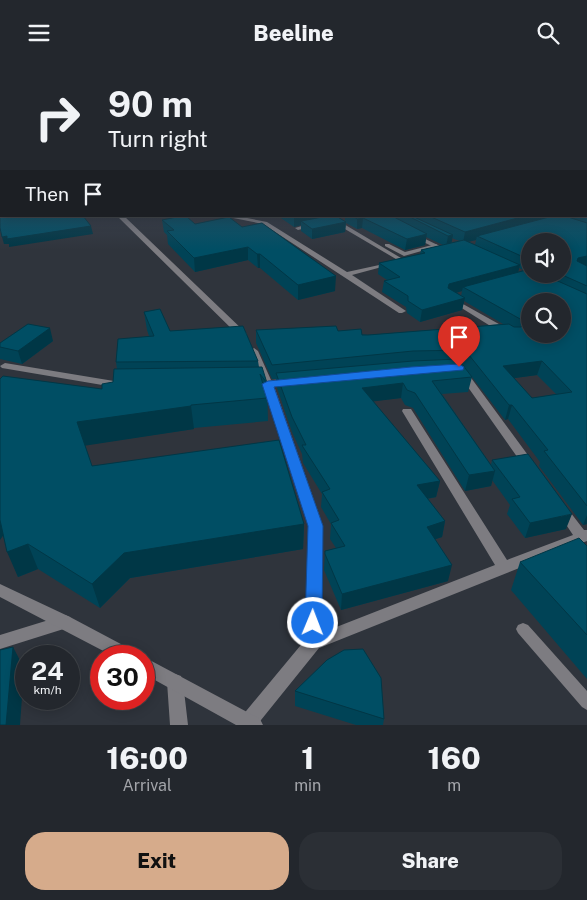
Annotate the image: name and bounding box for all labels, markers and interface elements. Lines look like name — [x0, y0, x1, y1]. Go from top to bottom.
icon: menu — [25, 19, 53, 47]
icon: search — [534, 19, 562, 47]
text: Beeline — [253, 20, 334, 46]
text: 90 m — [108, 84, 193, 125]
icon: right — [25, 85, 90, 150]
text: Turn right — [108, 126, 208, 152]
icon: arrive — [79, 180, 107, 208]
text: Then — [25, 183, 69, 205]
map controls — [521, 233, 571, 343]
button: sound — [521, 233, 571, 283]
button: search — [521, 293, 571, 343]
pin — [438, 316, 480, 367]
icon: arrive — [445, 323, 473, 351]
position arrow — [286, 596, 338, 648]
speed limit sign: 30 — [90, 645, 155, 710]
text: 24 — [31, 656, 64, 686]
text: km/h — [33, 683, 62, 697]
text: 16:00 — [106, 740, 188, 776]
text: 1 — [301, 740, 314, 776]
text: 160 — [428, 740, 481, 776]
text: Arrival — [122, 776, 172, 795]
text: min — [294, 776, 321, 795]
text: m — [447, 776, 461, 795]
button: Exit — [25, 832, 289, 890]
button: Share — [299, 832, 562, 890]

